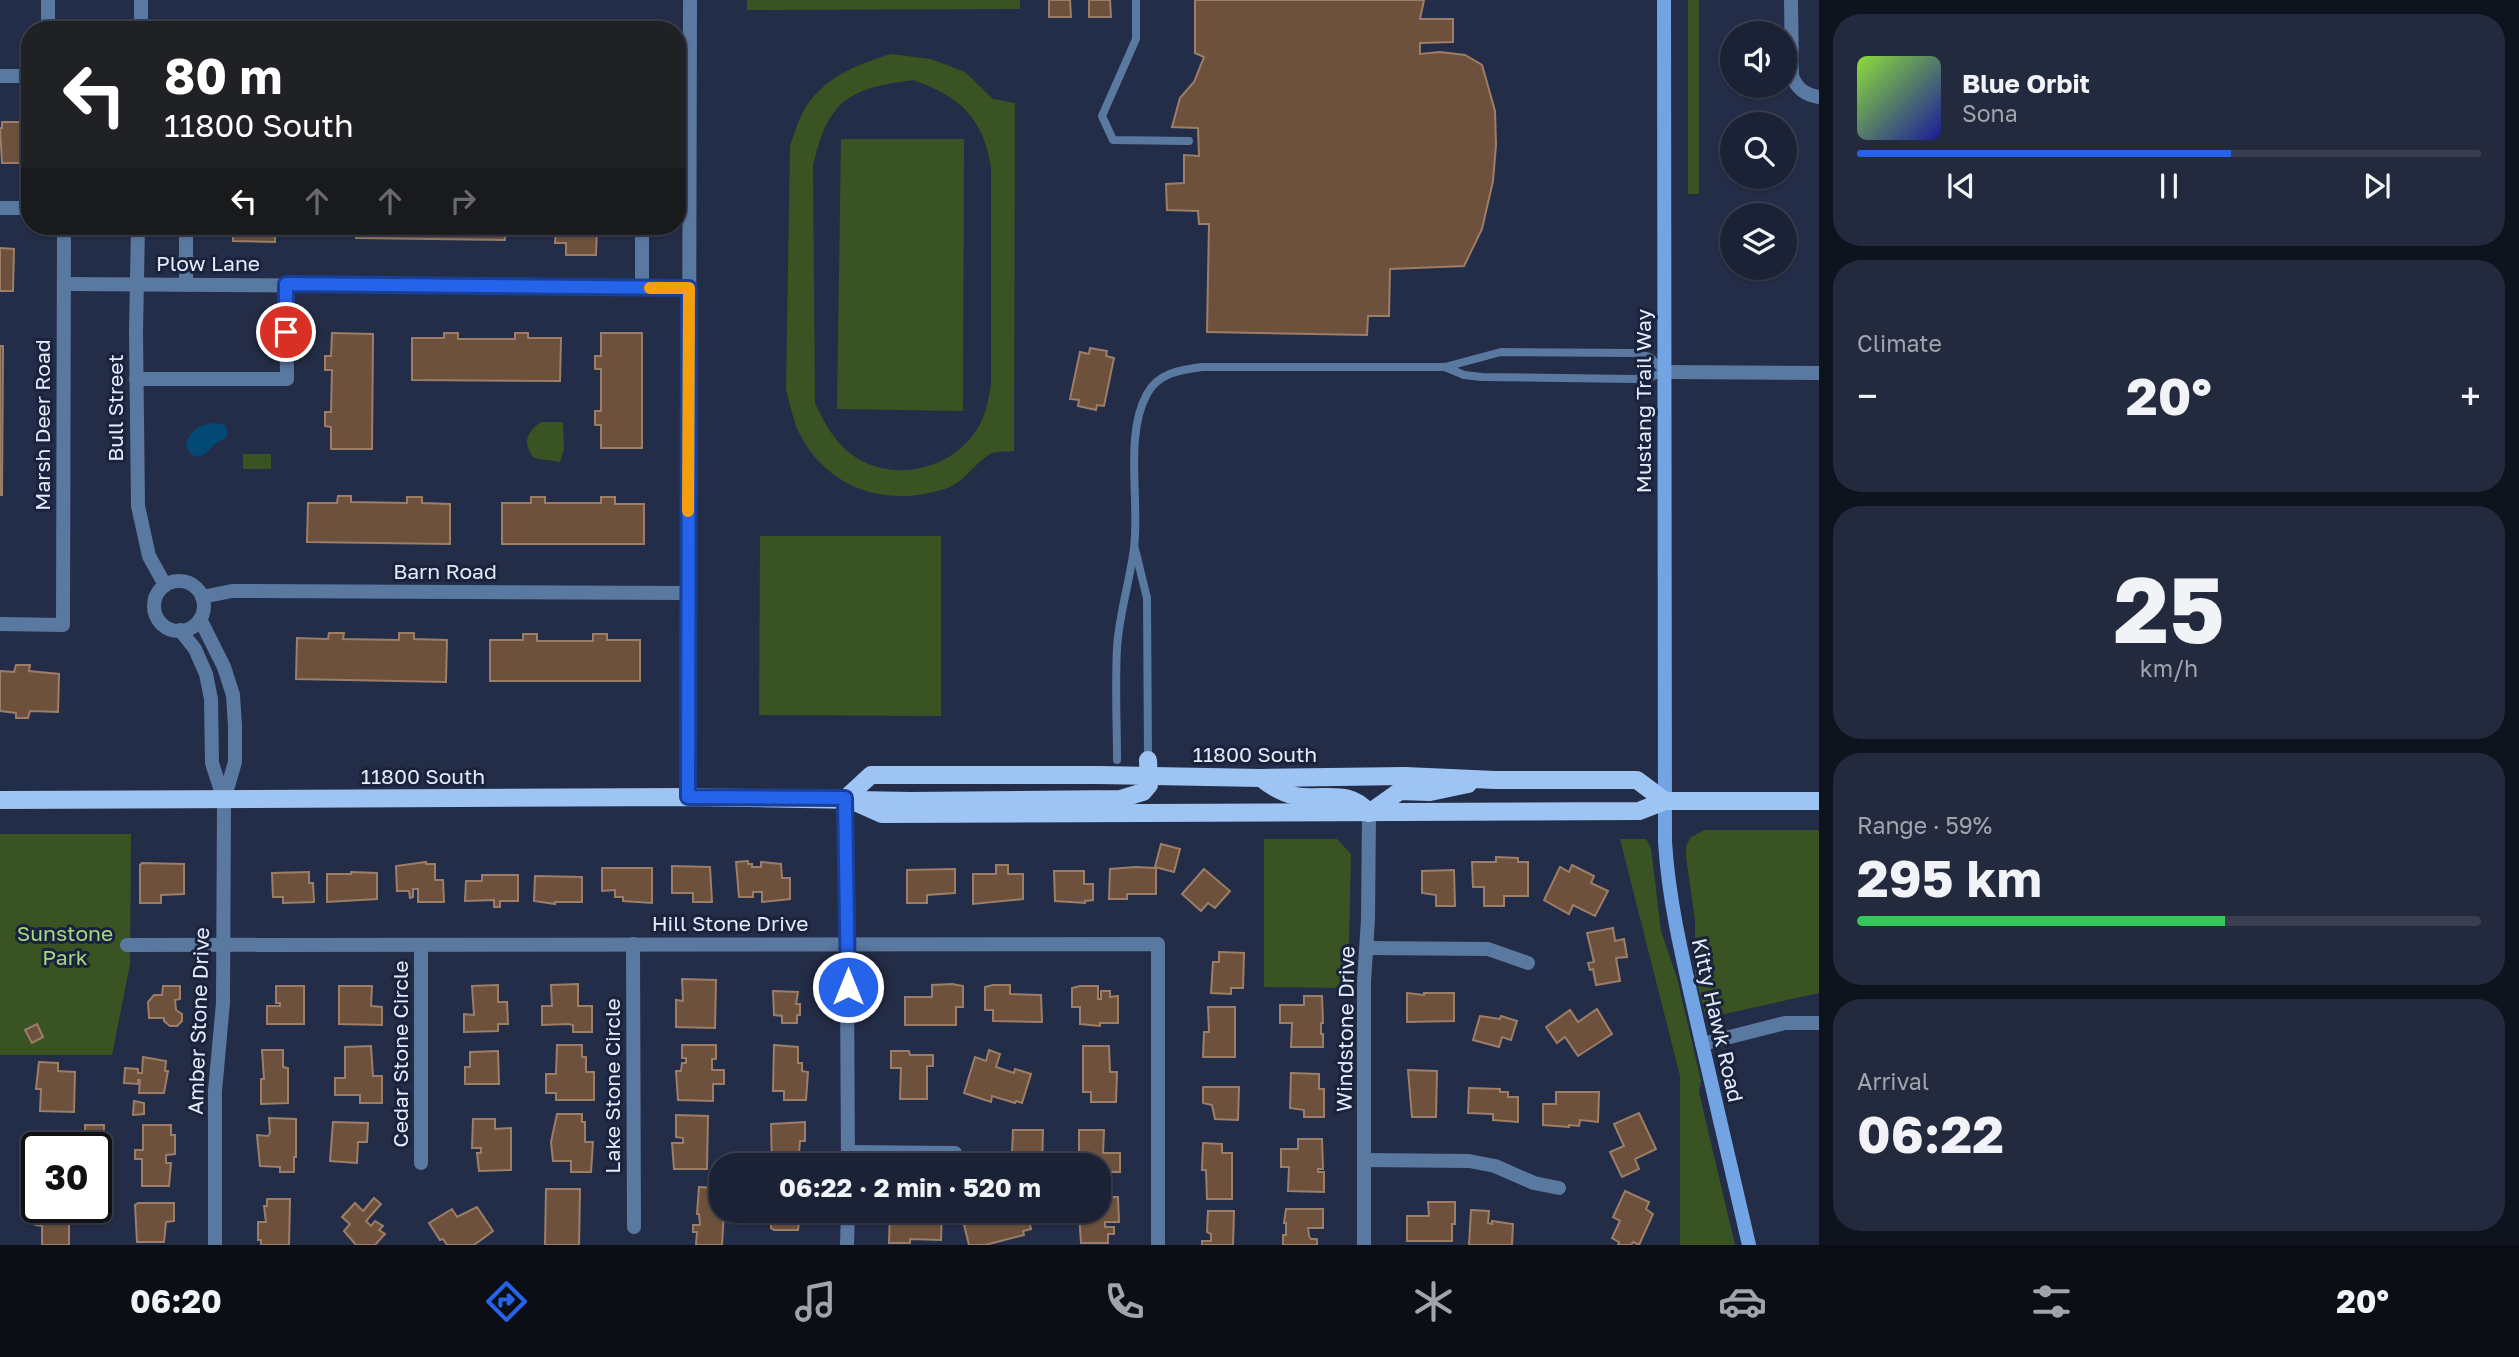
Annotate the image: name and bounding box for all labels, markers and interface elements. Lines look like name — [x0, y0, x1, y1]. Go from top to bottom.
map controls — [1720, 21, 1797, 280]
button: sound — [1720, 21, 1797, 98]
text: 80 m — [164, 46, 282, 105]
icon: left — [49, 49, 140, 140]
text: Blue Orbit — [1962, 68, 2090, 99]
text: Sona — [1962, 99, 2018, 127]
text: 11800 South — [164, 106, 354, 144]
button: search — [1720, 112, 1797, 189]
icon: previous — [1942, 167, 1980, 205]
icon: pause — [2150, 167, 2188, 205]
icon: next — [2358, 167, 2396, 205]
icon: left — [225, 182, 263, 220]
icon: ahead — [298, 182, 336, 220]
icon: ahead — [371, 182, 409, 220]
icon: right — [444, 182, 482, 220]
button: layers — [1720, 203, 1797, 280]
street label: Plow Lane — [156, 250, 260, 276]
pin — [256, 302, 316, 362]
street label: Mustang Trail Way — [1630, 309, 1656, 493]
icon: arrive — [267, 313, 305, 351]
text: Climate — [1857, 329, 1942, 357]
street label: Marsh Deer Road — [29, 339, 55, 511]
street label: Bull Street — [102, 354, 128, 462]
text: 20° — [2126, 364, 2212, 426]
text: − — [1857, 373, 1878, 418]
text: + — [2460, 373, 2481, 418]
text: 25 — [2113, 554, 2225, 663]
street label: Barn Road — [393, 558, 497, 584]
text: km/h — [2140, 654, 2198, 682]
street label: 11800 South — [1193, 741, 1317, 767]
street label: 11800 South — [361, 763, 485, 789]
text: Range · 59% — [1857, 811, 1992, 839]
text: 295 km — [1857, 846, 2042, 908]
street label: Hill Stone Drive — [652, 910, 808, 936]
park label: Sunstone Park — [17, 920, 113, 970]
street label: Amber Stone Drive — [182, 927, 214, 1115]
street label: Kitty Hawk Road — [1687, 936, 1749, 1104]
street label: Windstone Drive — [1331, 946, 1359, 1112]
position arrow — [811, 950, 885, 1024]
street label: Cedar Stone Circle — [387, 960, 413, 1148]
street label: Lake Stone Circle — [599, 998, 625, 1174]
text: Arrival — [1857, 1067, 1929, 1095]
text: 06:22 — [1857, 1102, 2004, 1164]
speed limit sign: 30 — [21, 1132, 112, 1223]
text: 06:22 · 2 min · 520 m — [779, 1172, 1041, 1203]
icon: directions — [482, 1277, 531, 1326]
icon: music — [791, 1277, 840, 1326]
icon: phone — [1100, 1277, 1149, 1326]
icon: climate — [1409, 1277, 1458, 1326]
icon: car — [1718, 1277, 1767, 1326]
icon: filters — [2027, 1277, 2076, 1326]
text: 06:20 — [130, 1282, 222, 1320]
text: 20° — [2336, 1282, 2389, 1320]

